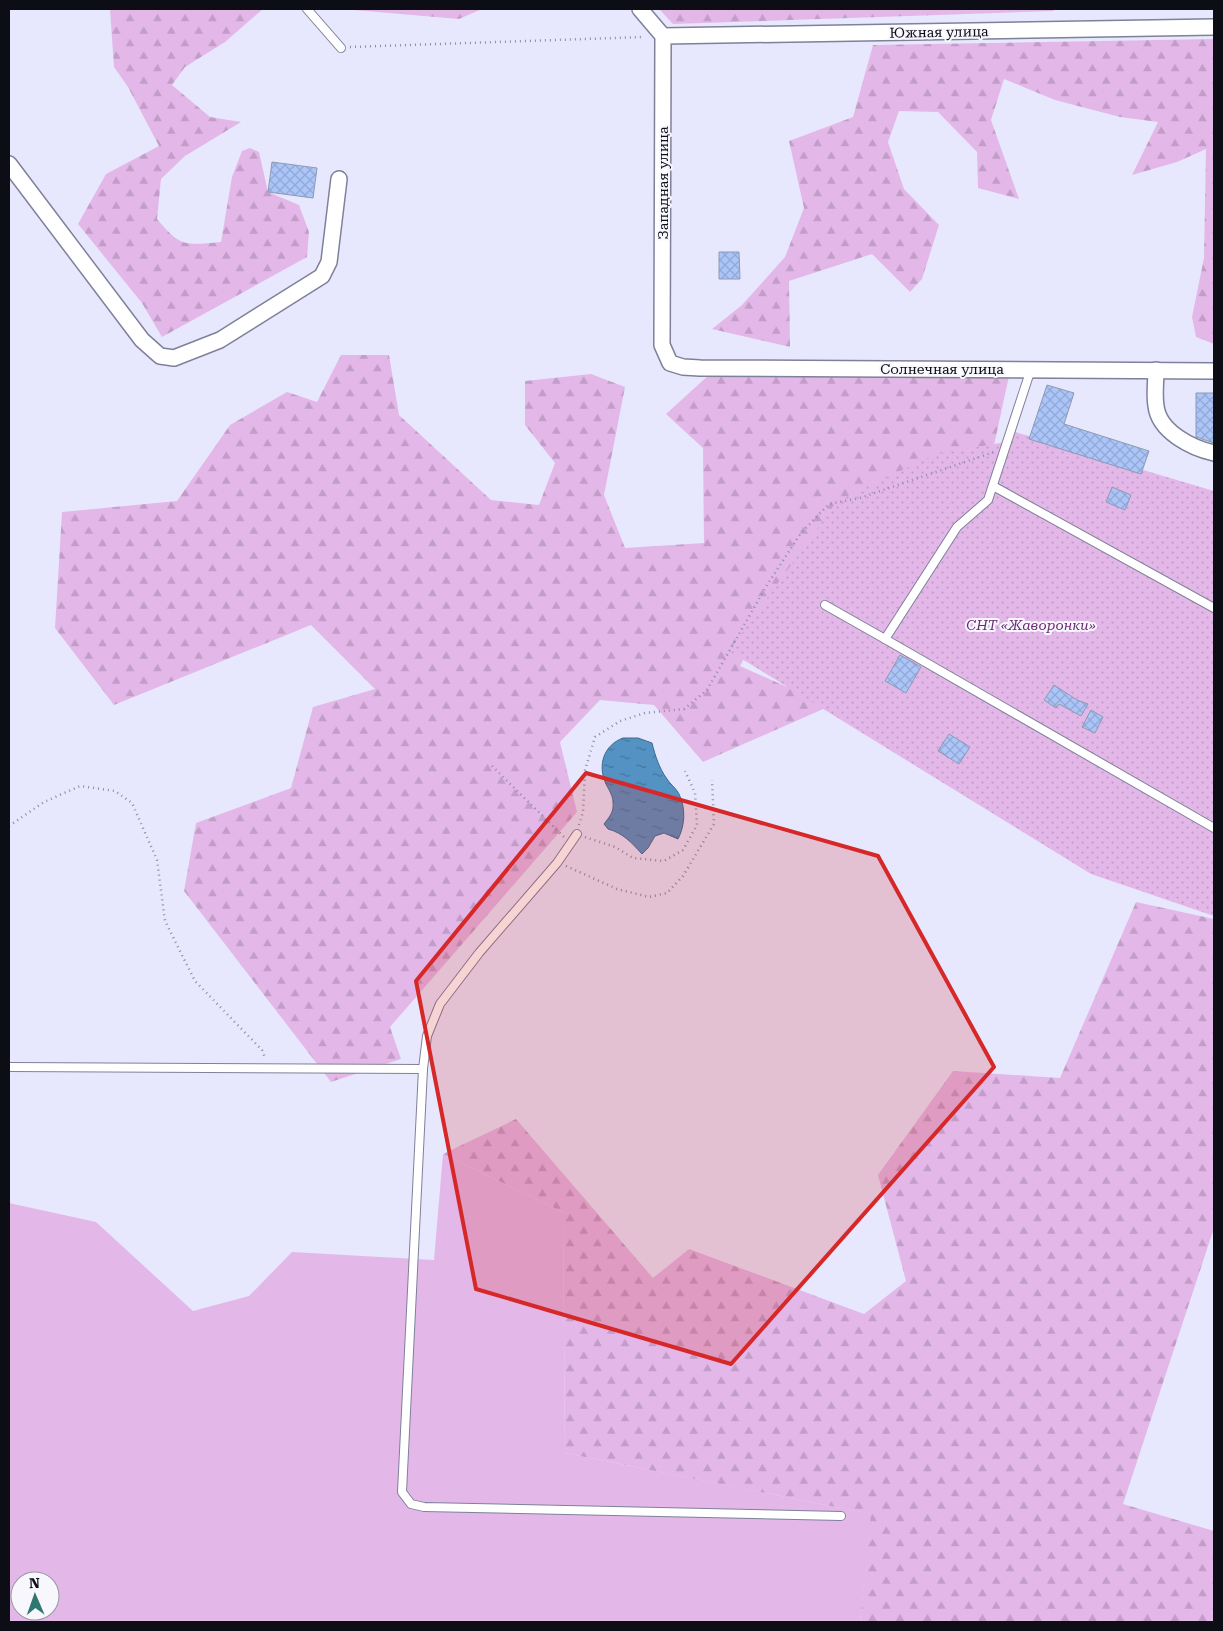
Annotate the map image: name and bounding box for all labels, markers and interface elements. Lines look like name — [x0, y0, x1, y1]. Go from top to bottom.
street label: Южная улица — [889, 23, 989, 41]
street label: Западная улица — [655, 126, 671, 240]
street label: Солнечная улица — [880, 361, 1004, 377]
park label: СНТ «Жаворонки» — [966, 617, 1096, 633]
north arrow — [10, 1571, 60, 1621]
text: N — [29, 1575, 40, 1591]

